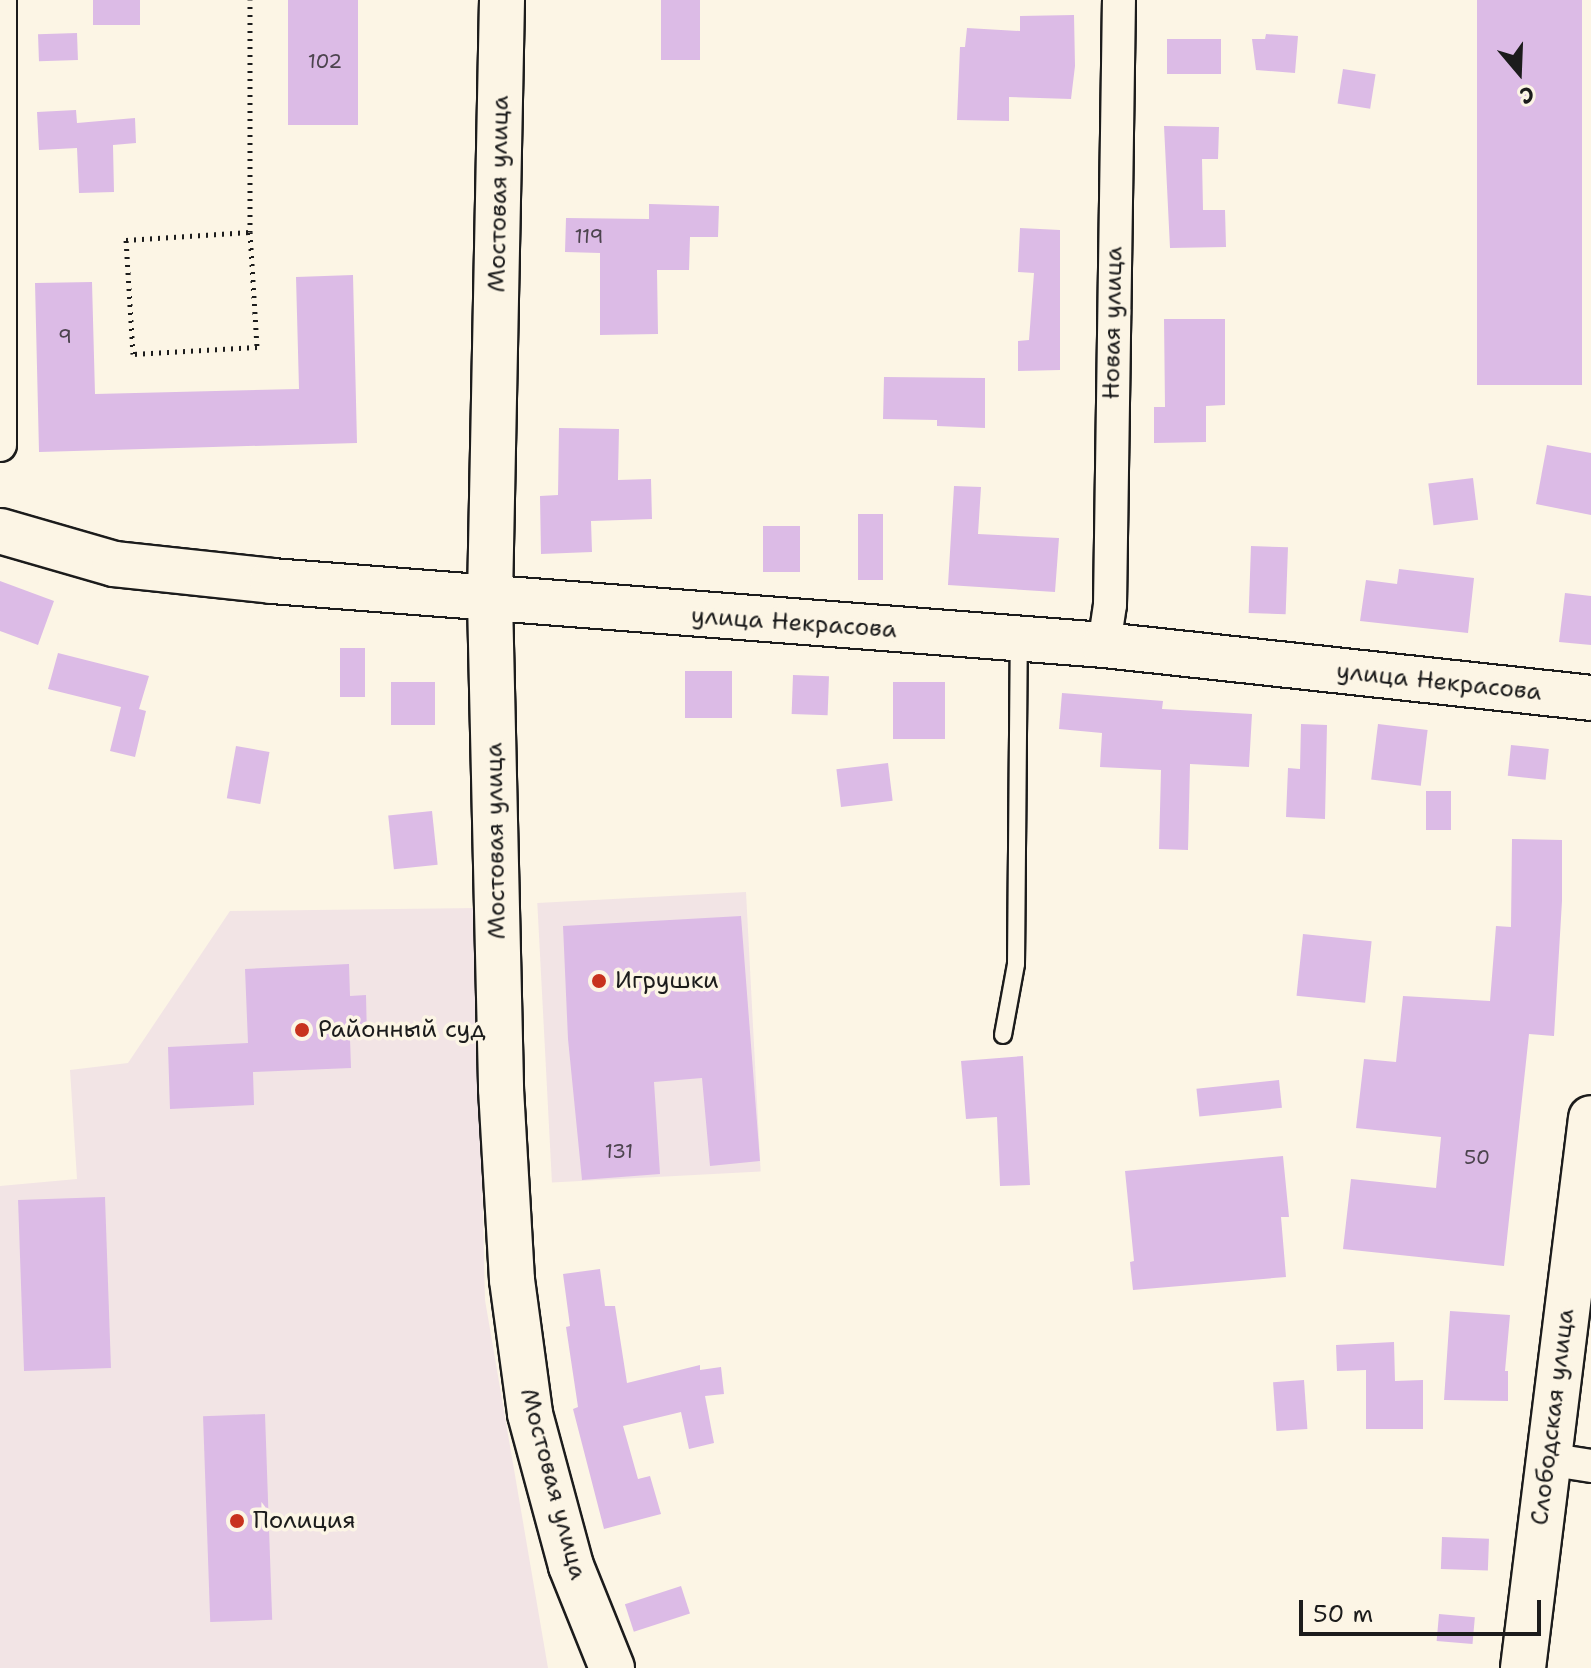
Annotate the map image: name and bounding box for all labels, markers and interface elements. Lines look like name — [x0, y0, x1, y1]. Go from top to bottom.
north arrow — [1479, 32, 1559, 112]
house number: 102 — [308, 49, 342, 73]
text: С — [1516, 79, 1538, 111]
street label: Мостовая улица — [483, 95, 515, 293]
house number: 119 — [574, 224, 604, 248]
street label: Новая улица — [1097, 246, 1129, 400]
house number: 9 — [58, 324, 72, 348]
street label: улица Некрасова — [690, 601, 898, 645]
street label: улица Некрасова — [1335, 657, 1543, 707]
street label: Мостовая улица — [480, 742, 512, 940]
place label: Игрушки — [615, 967, 719, 995]
marker: Игрушки — [590, 972, 608, 990]
place label: Районный суд — [318, 1016, 486, 1044]
marker: Районный суд — [293, 1021, 311, 1039]
house number: 131 — [605, 1139, 633, 1163]
house number: 50 — [1464, 1145, 1490, 1169]
street label: Слободская улица — [1525, 1307, 1581, 1527]
street label: Мостовая улица — [514, 1385, 592, 1583]
place label: Полиция — [253, 1507, 356, 1535]
marker: Полиция — [228, 1512, 246, 1530]
scale bar — [1303, 1584, 1545, 1634]
text: 50 m — [1313, 1598, 1373, 1630]

